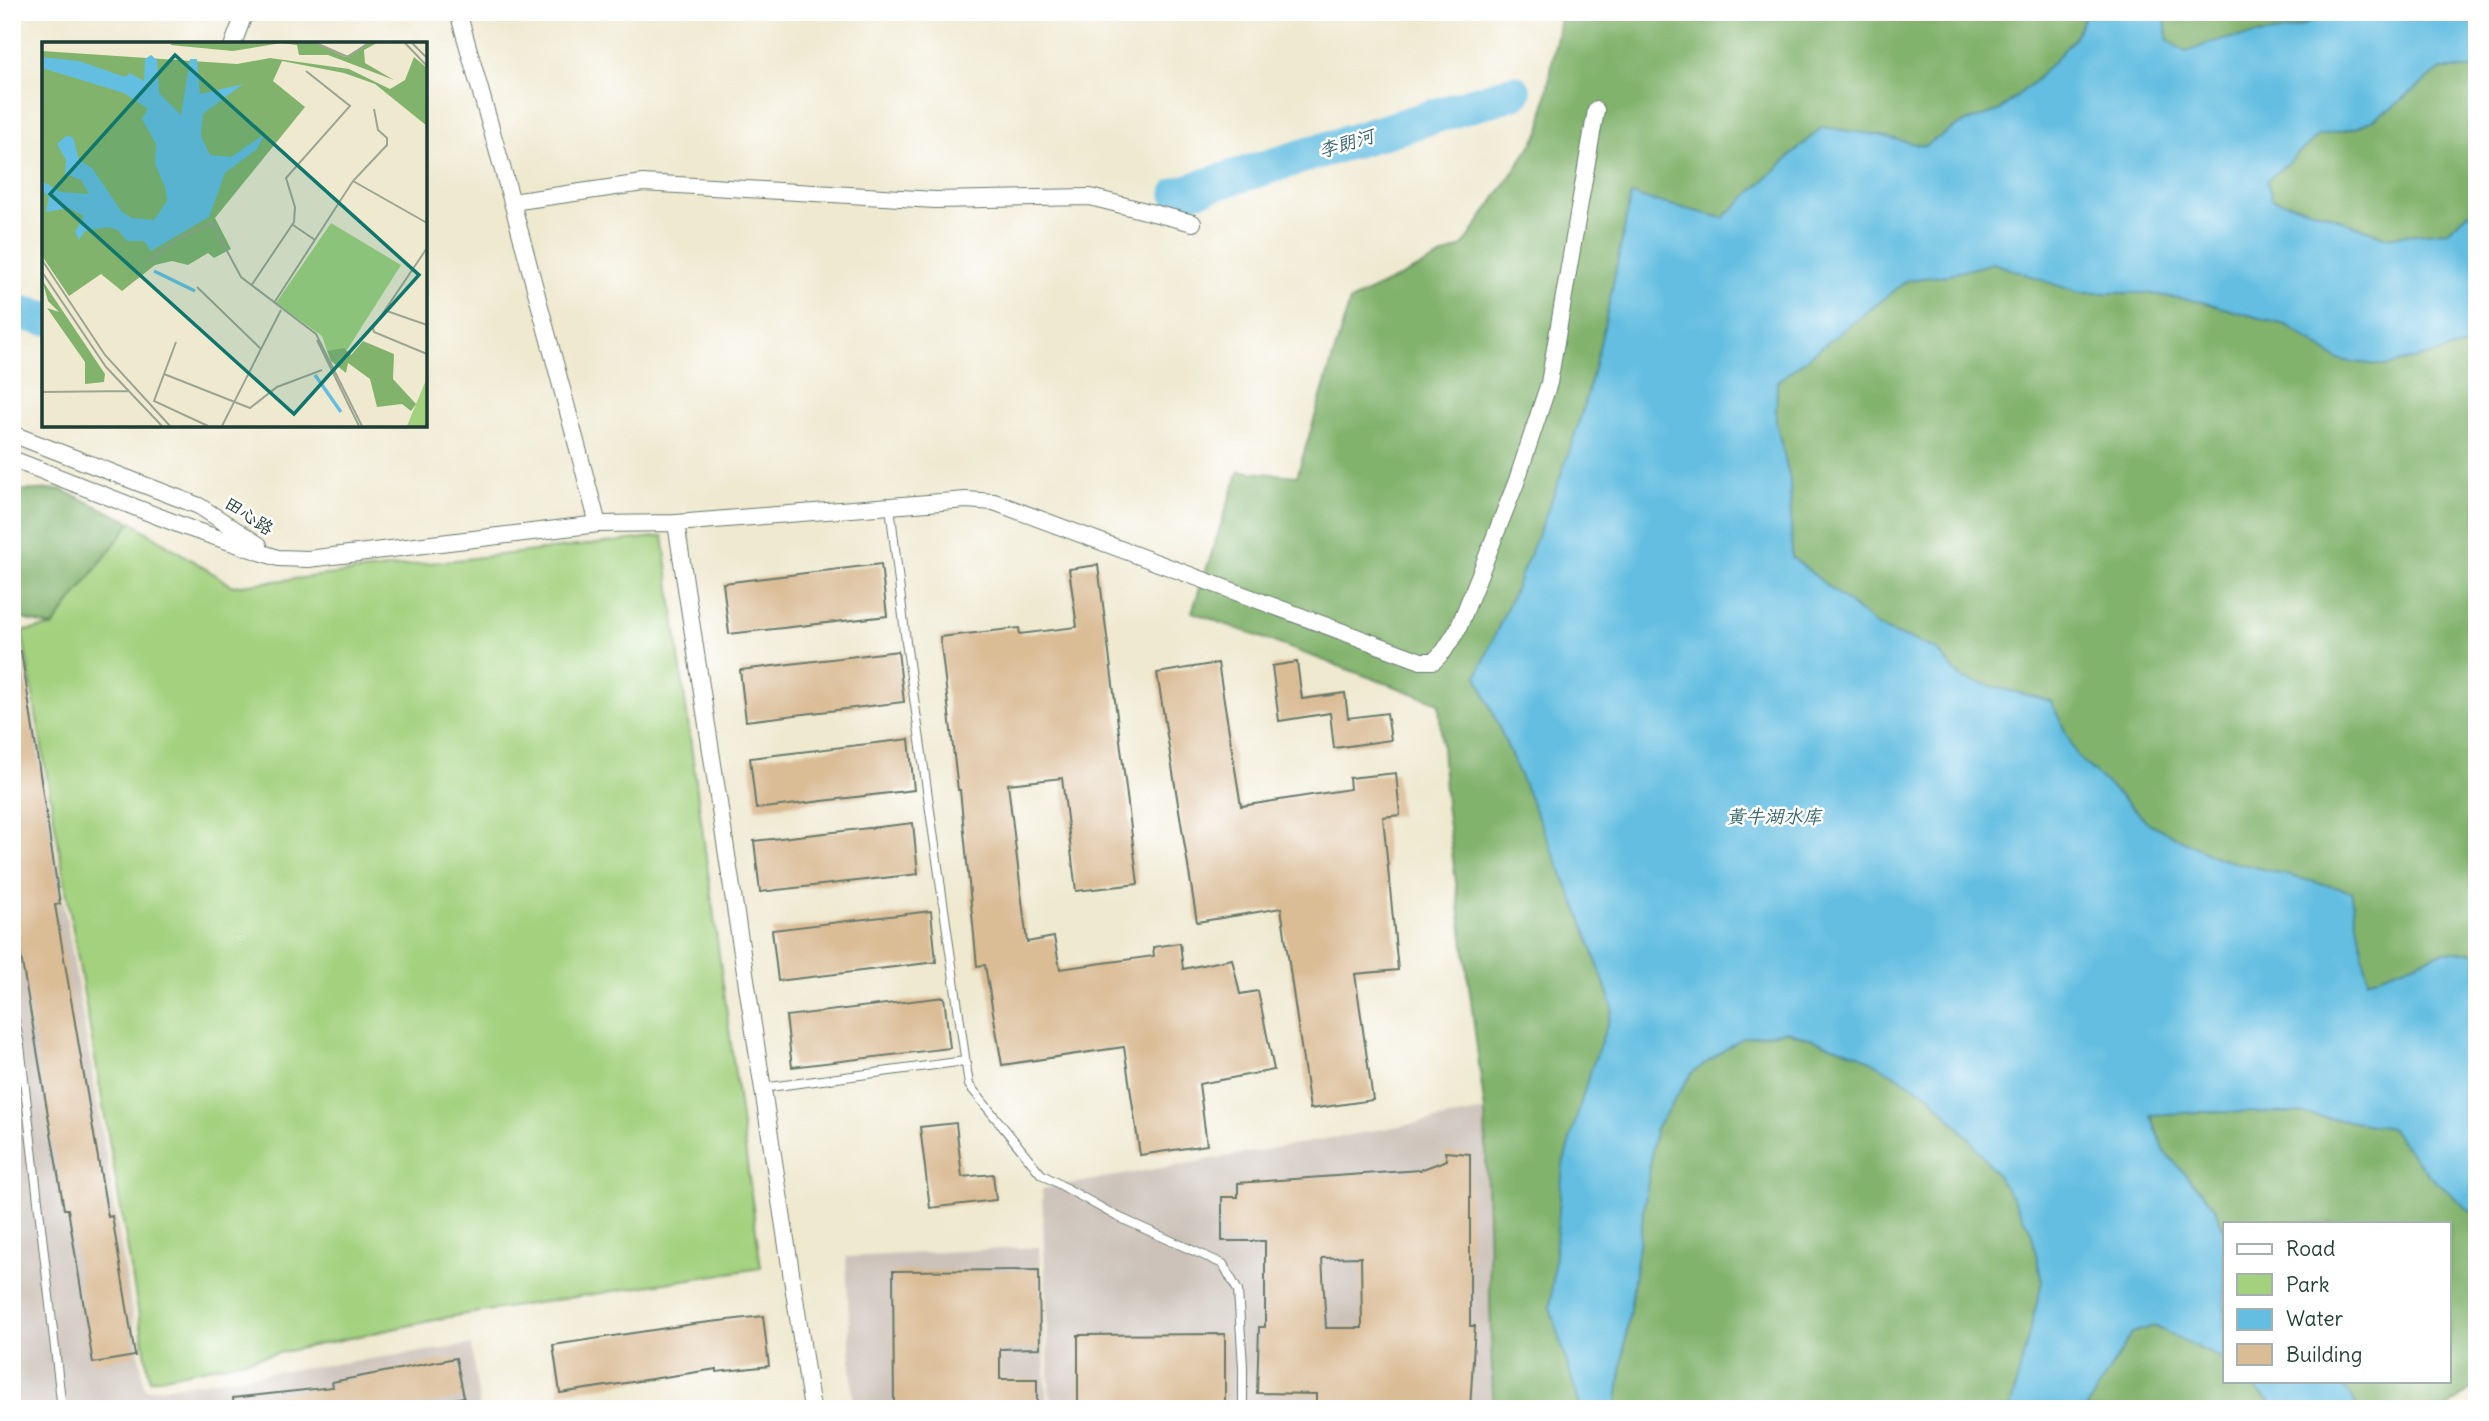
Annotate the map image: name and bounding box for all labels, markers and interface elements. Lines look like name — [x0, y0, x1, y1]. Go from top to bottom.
inset map — [42, 42, 427, 427]
water label: 李朗河 — [1315, 122, 1380, 163]
street label: 田心路 — [220, 491, 278, 540]
water label: 黄牛湖水库 — [1726, 804, 1823, 828]
legend — [2223, 1222, 2450, 1382]
text: Road — [2286, 1235, 2335, 1262]
text: Park — [2286, 1271, 2329, 1298]
text: Water — [2286, 1305, 2344, 1332]
text: Building — [2286, 1341, 2362, 1368]

